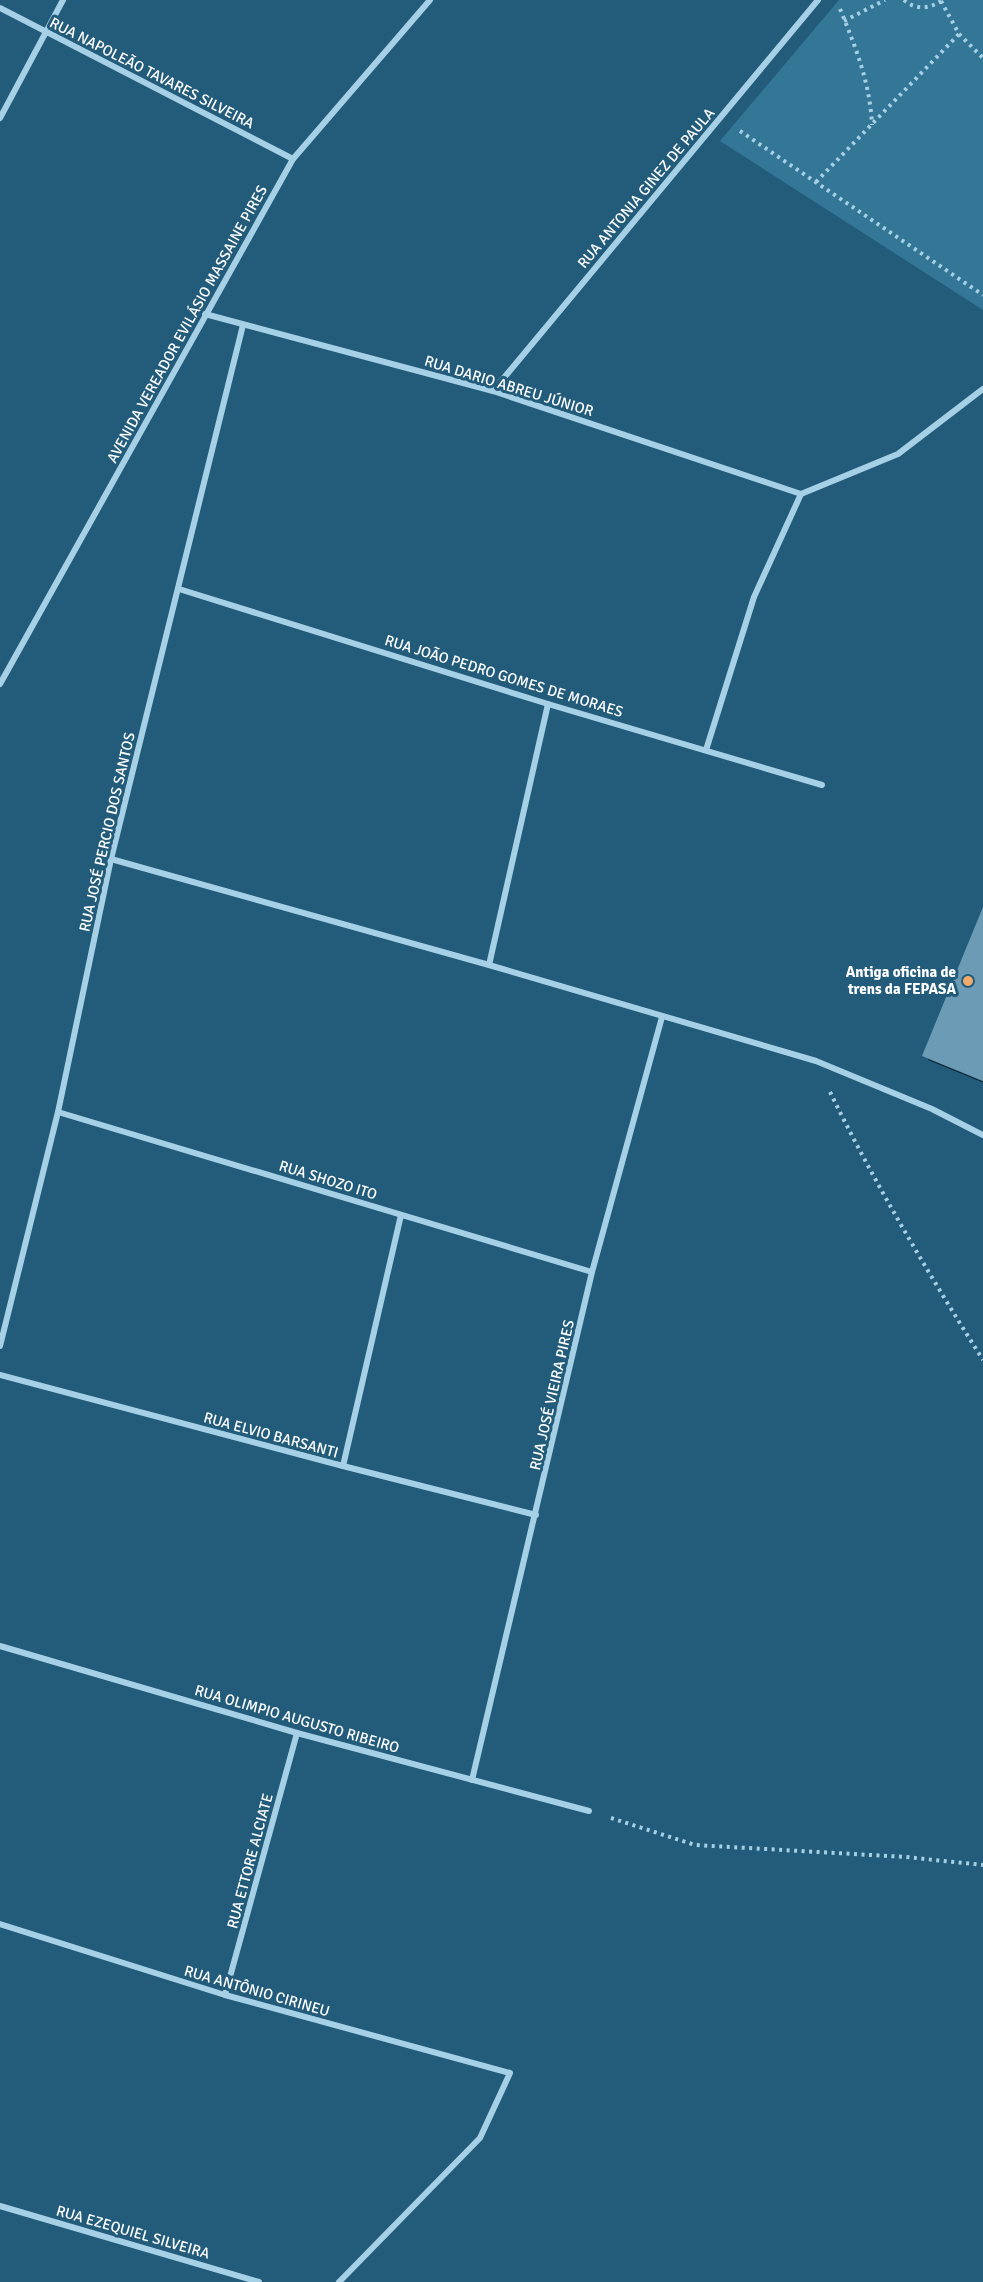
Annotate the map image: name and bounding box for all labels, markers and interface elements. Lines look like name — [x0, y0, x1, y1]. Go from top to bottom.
street label: RUA NAPOLEÃO TAVARES SILVEIRA — [47, 13, 258, 133]
street label: RUA ANTONIA GINEZ DE PAULA — [574, 104, 718, 272]
street label: AVENIDA VEREADOR EVILÁSIO MASSAINE PIRES — [102, 182, 271, 466]
street label: RUA DARIO ABREU JÚNIOR — [422, 351, 596, 420]
street label: RUA JOÃO PEDRO GOMES DE MORAES — [383, 630, 626, 721]
street label: RUA JOSÉ PERCIO DOS SANTOS — [74, 730, 139, 933]
place label: Antiga oficina de trens da FEPASA — [846, 963, 956, 998]
marker: Antiga oficina de trens da FEPASA — [961, 974, 975, 988]
street label: RUA SHOZO ITO — [277, 1157, 379, 1203]
street label: RUA JOSÉ VIEIRA PIRES — [525, 1318, 578, 1472]
street label: RUA ELVIO BARSANTI — [202, 1408, 340, 1462]
street label: RUA OLIMPIO AUGUSTO RIBEIRO — [193, 1681, 401, 1757]
street label: RUA ETTORE ALCIATE — [223, 1791, 277, 1931]
street label: RUA ANTÔNIO CIRINEU — [182, 1961, 332, 2020]
street label: RUA EZEQUIEL SILVEIRA — [54, 2201, 212, 2263]

